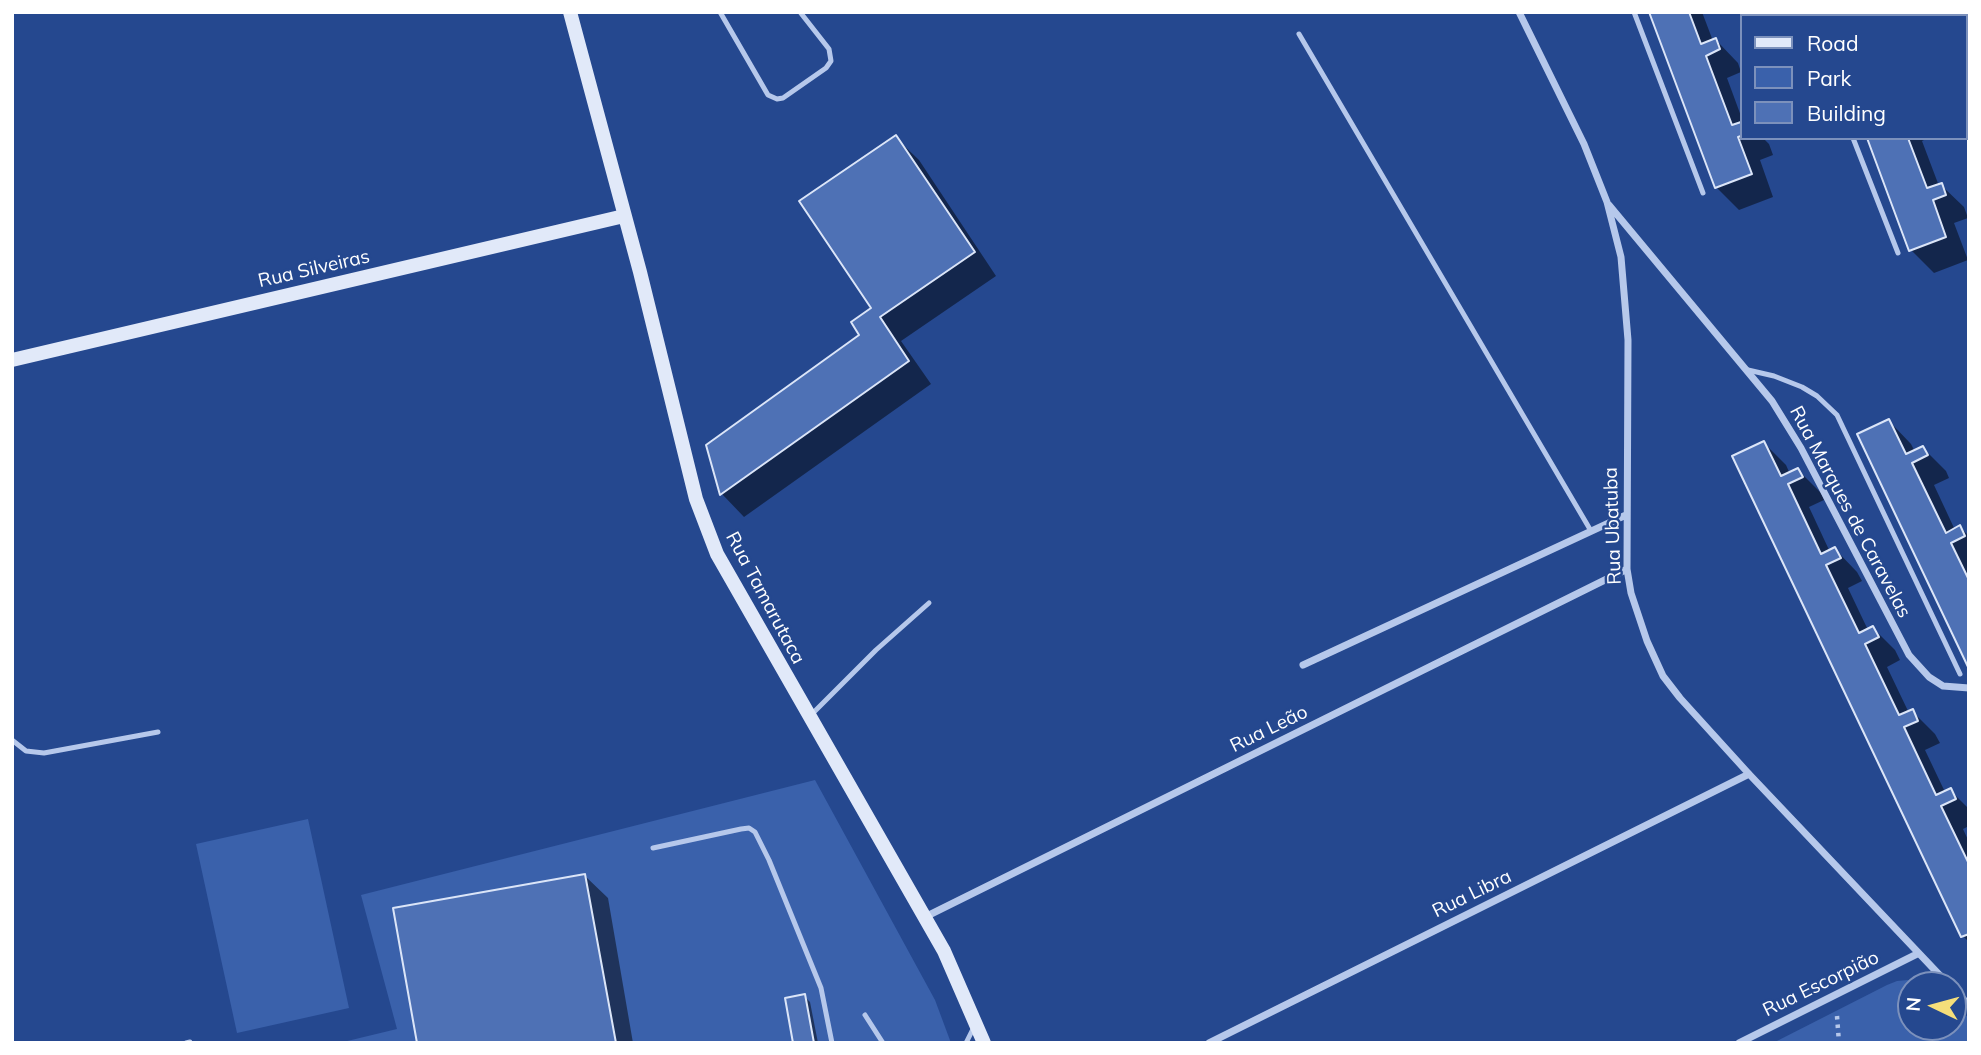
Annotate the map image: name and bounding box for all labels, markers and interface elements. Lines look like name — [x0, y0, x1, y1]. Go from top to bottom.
legend — [1740, 14, 1967, 140]
text: Road — [1807, 30, 1858, 56]
text: Park — [1807, 65, 1851, 91]
text: Building — [1807, 100, 1886, 126]
street label: Rua Silveiras — [256, 245, 372, 293]
street label: Rua Marques de Caravelas — [1784, 402, 1916, 622]
street label: Rua Ubatuba — [1600, 467, 1626, 585]
street label: Rua Tamarutaca — [721, 528, 809, 668]
street label: Rua Leão — [1227, 700, 1311, 758]
street label: Rua Libra — [1429, 865, 1515, 923]
street label: Rua Escorpião — [1759, 946, 1883, 1022]
north arrow — [1897, 971, 1967, 1041]
text: N — [1900, 996, 1926, 1013]

